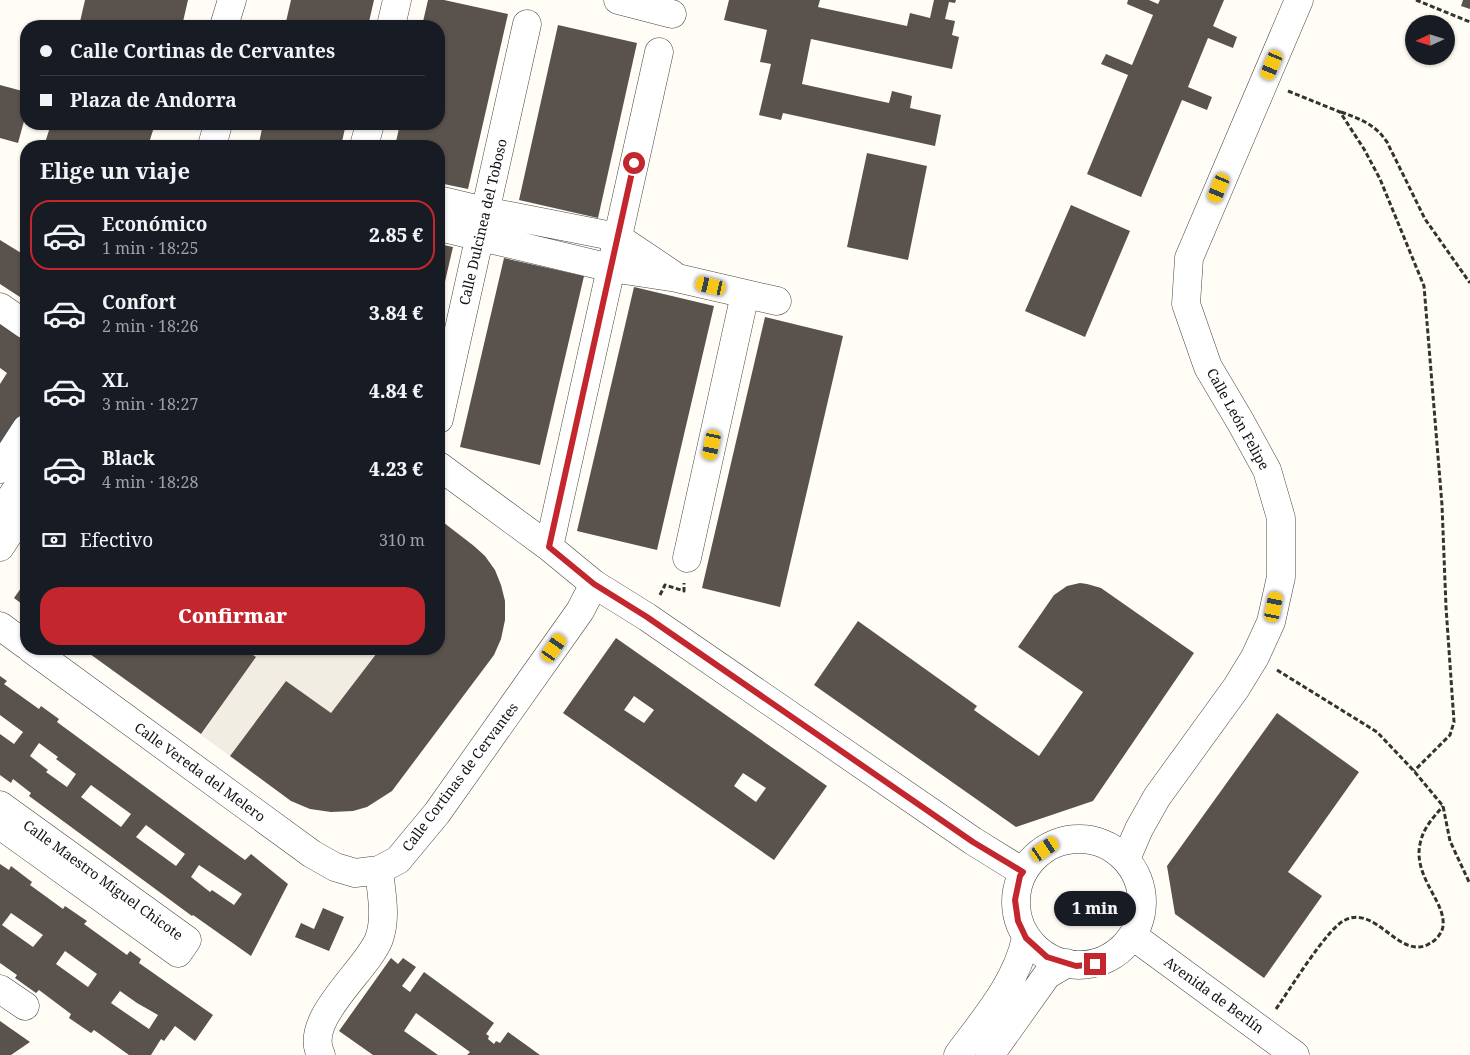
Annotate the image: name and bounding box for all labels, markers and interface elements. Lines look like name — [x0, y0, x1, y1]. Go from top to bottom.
north arrow — [1405, 15, 1455, 65]
map controls — [1405, 15, 1455, 65]
text: Calle Cortinas de Cervantes — [70, 38, 335, 64]
car — [1259, 48, 1284, 82]
text: Plaza de Andorra — [70, 87, 237, 113]
street label: Calle Dulcinea del Toboso — [454, 137, 511, 307]
route start — [623, 152, 645, 174]
text: Elige un viaje — [40, 155, 190, 185]
car — [1206, 171, 1231, 205]
text: Económico — [102, 211, 208, 237]
icon: car — [42, 213, 87, 258]
text: 2.85 € — [369, 222, 423, 248]
text: 1 min · 18:25 — [102, 237, 198, 259]
car — [694, 275, 727, 297]
text: Confort — [102, 289, 176, 315]
icon: car — [42, 291, 87, 336]
text: 3.84 € — [369, 300, 423, 326]
text: 2 min · 18:26 — [102, 315, 198, 337]
street label: Calle León Felipe — [1203, 365, 1274, 473]
text: XL — [102, 367, 128, 393]
icon: car — [42, 369, 87, 414]
text: 4.84 € — [369, 378, 423, 404]
text: 3 min · 18:27 — [102, 393, 198, 415]
car — [701, 429, 722, 461]
text: Black — [102, 445, 155, 471]
icon: car — [42, 447, 87, 492]
text: 4.23 € — [369, 456, 423, 482]
text: 4 min · 18:28 — [102, 471, 198, 493]
icon: cash — [40, 526, 68, 554]
text: Efectivo — [80, 527, 153, 553]
text: 310 m — [379, 529, 425, 551]
button: Confirmar — [40, 587, 425, 645]
car — [1263, 591, 1284, 623]
car — [539, 631, 568, 665]
street label: Calle Cortinas de Cervantes — [397, 698, 522, 855]
street label: Calle Vereda del Melero — [131, 718, 270, 826]
street label: Calle Maestro Miguel Chicote — [20, 815, 187, 944]
car — [1028, 834, 1061, 864]
callout: 1 min — [1054, 892, 1136, 926]
text: 1 min — [1072, 897, 1118, 919]
street label: Avenida de Berlín — [1161, 952, 1268, 1037]
route end — [1084, 953, 1106, 975]

